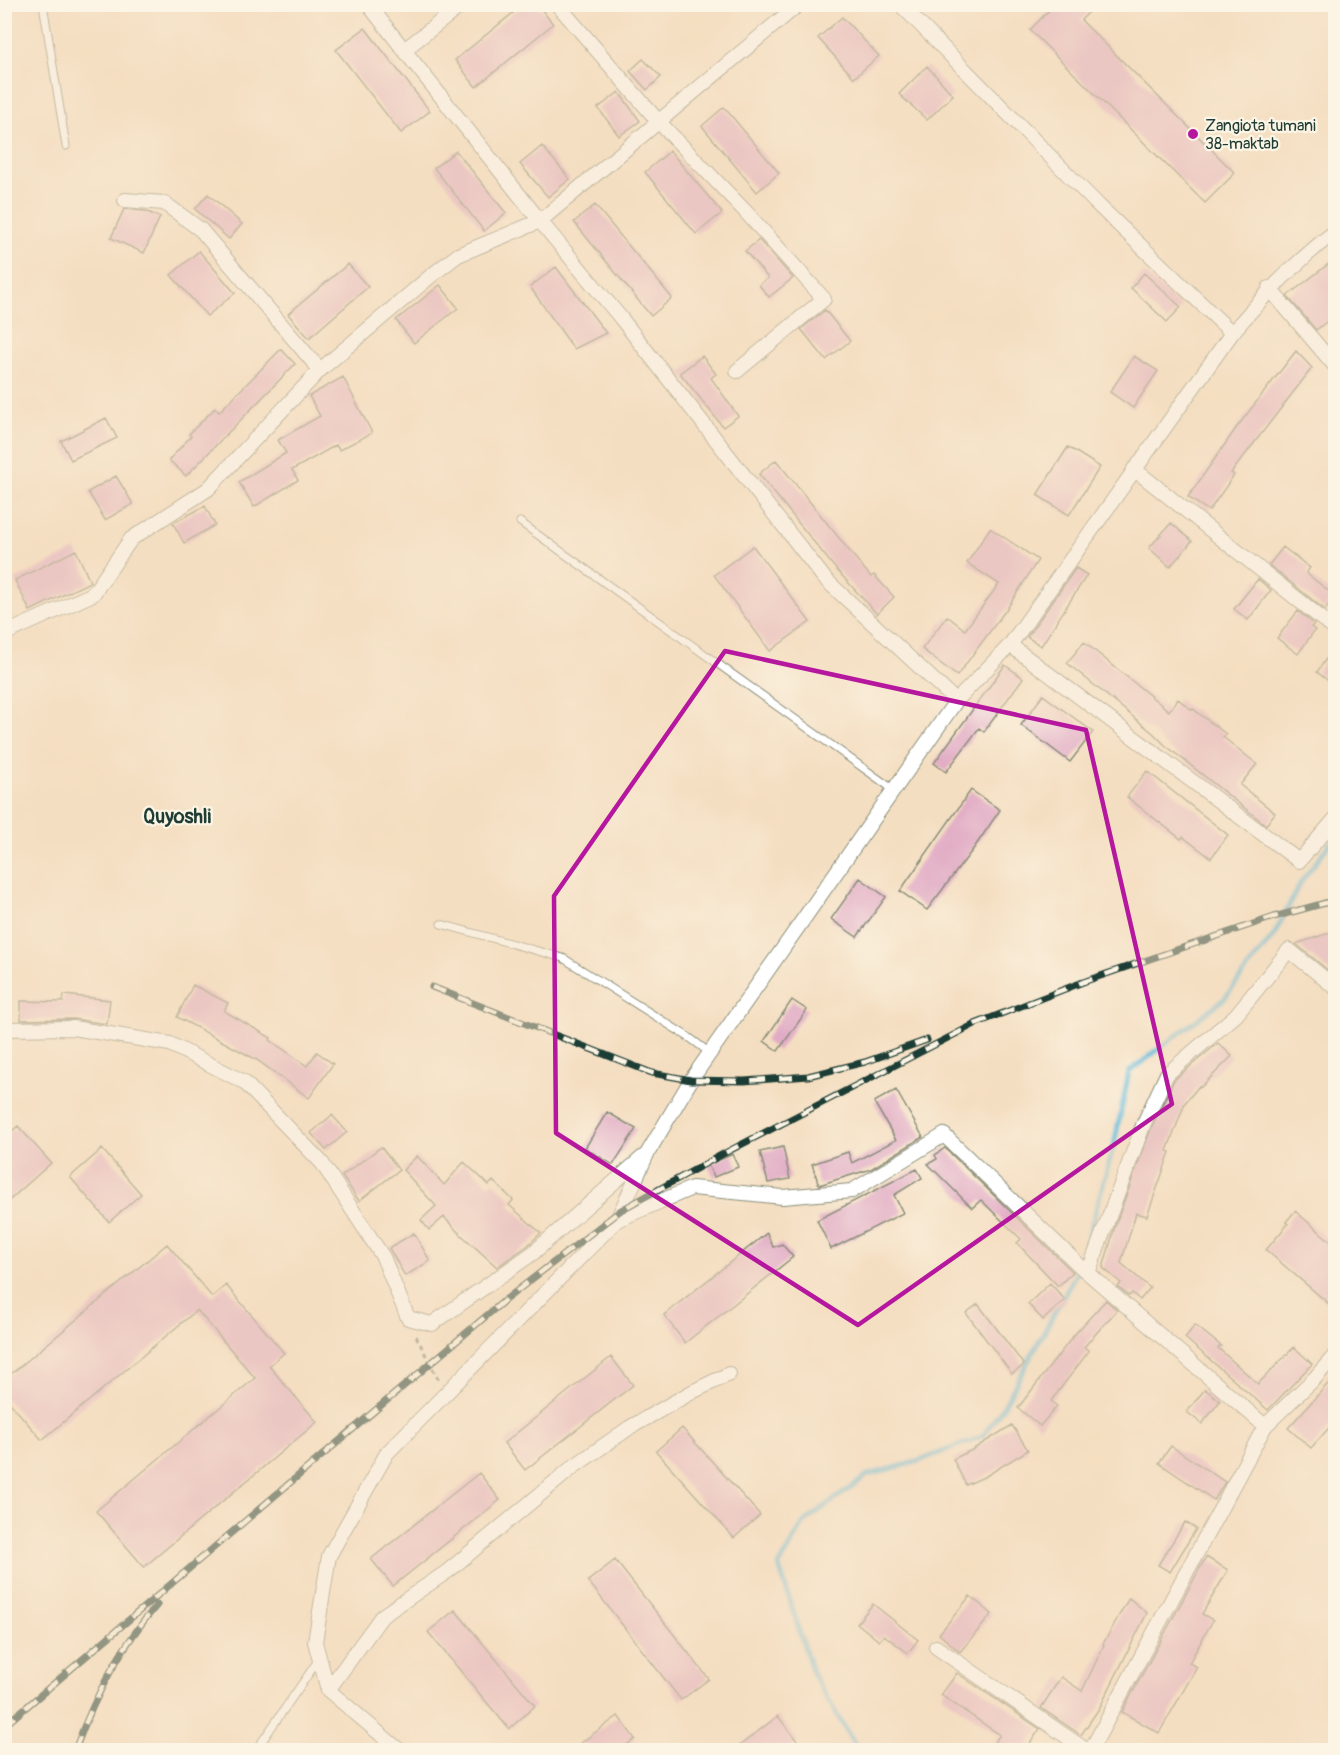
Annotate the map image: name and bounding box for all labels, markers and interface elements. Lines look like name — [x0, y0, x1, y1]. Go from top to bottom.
place label: Zangiota tumani 38-maktab — [1205, 116, 1316, 154]
marker: Zangiota tumani 38-maktab — [1186, 127, 1200, 141]
district label: Quyoshli — [143, 804, 212, 829]

